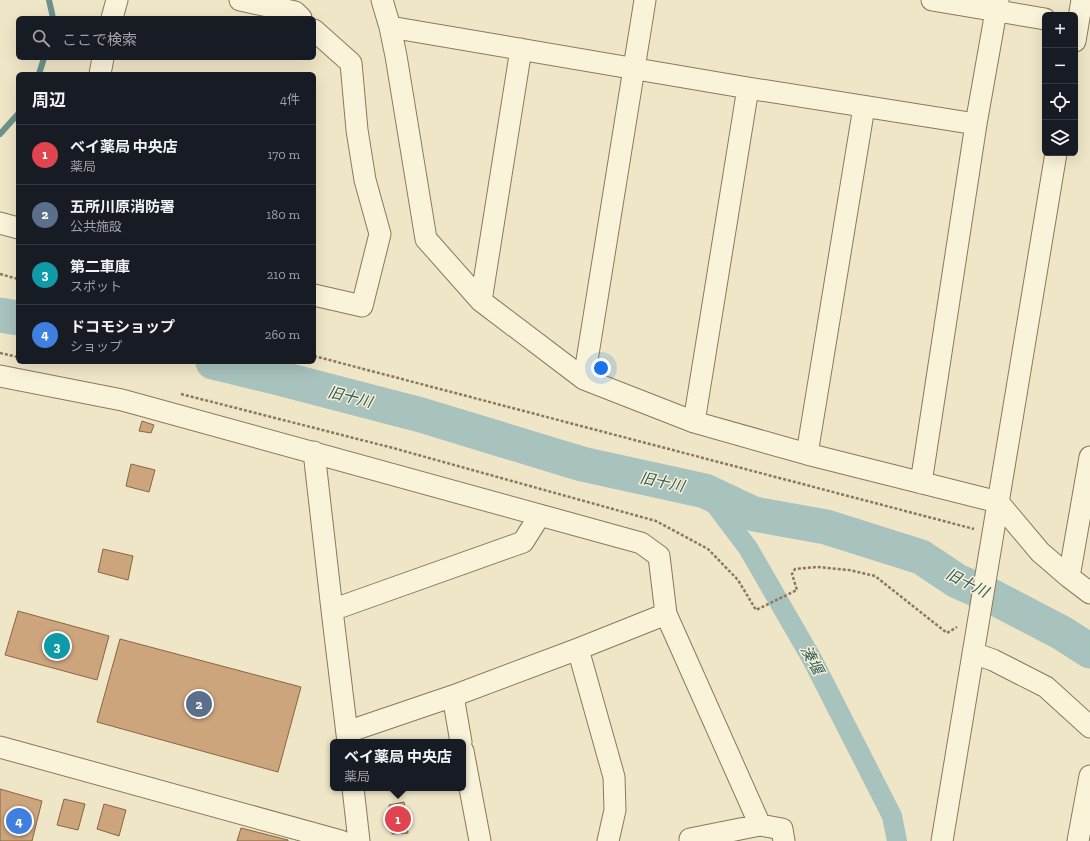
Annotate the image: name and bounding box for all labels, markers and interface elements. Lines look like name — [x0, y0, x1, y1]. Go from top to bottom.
map controls — [1042, 12, 1078, 156]
button: + — [1042, 12, 1078, 48]
search box — [16, 16, 316, 60]
icon: search — [30, 27, 52, 49]
text: ここで検索 — [62, 31, 137, 49]
button: − — [1042, 48, 1078, 84]
button: locate — [1042, 84, 1078, 120]
text: 周辺 — [32, 90, 66, 110]
text: 4件 — [280, 92, 300, 107]
button: layers — [1042, 120, 1078, 156]
text: ベイ薬局 中央店 — [70, 138, 178, 156]
text: 1 — [42, 147, 48, 162]
text: 170 m — [267, 147, 300, 162]
text: 薬局 — [70, 159, 96, 174]
text: 五所川原消防署 — [70, 198, 175, 216]
text: 2 — [42, 207, 48, 222]
text: 180 m — [266, 207, 300, 222]
text: 公共施設 — [70, 219, 122, 234]
text: 第二車庫 — [70, 258, 130, 276]
text: 3 — [42, 267, 48, 282]
text: 210 m — [267, 267, 300, 282]
text: スポット — [70, 279, 122, 294]
text: ドコモショップ — [70, 318, 175, 336]
text: 4 — [41, 327, 49, 342]
text: 260 m — [265, 327, 300, 342]
text: ショップ — [70, 339, 122, 354]
your location — [591, 358, 611, 378]
water label: 旧十川 — [326, 383, 376, 412]
water label: 旧十川 — [638, 469, 688, 496]
water label: 旧十川 — [943, 565, 993, 602]
pin: 3 — [44, 631, 70, 661]
water label: 湊堰 — [797, 643, 828, 680]
pin: 2 — [186, 689, 212, 719]
popup — [330, 739, 466, 791]
text: ベイ薬局 中央店 — [344, 748, 452, 766]
text: 薬局 — [344, 769, 370, 784]
pin: 1 — [385, 804, 411, 834]
pin: 4 — [6, 806, 32, 836]

